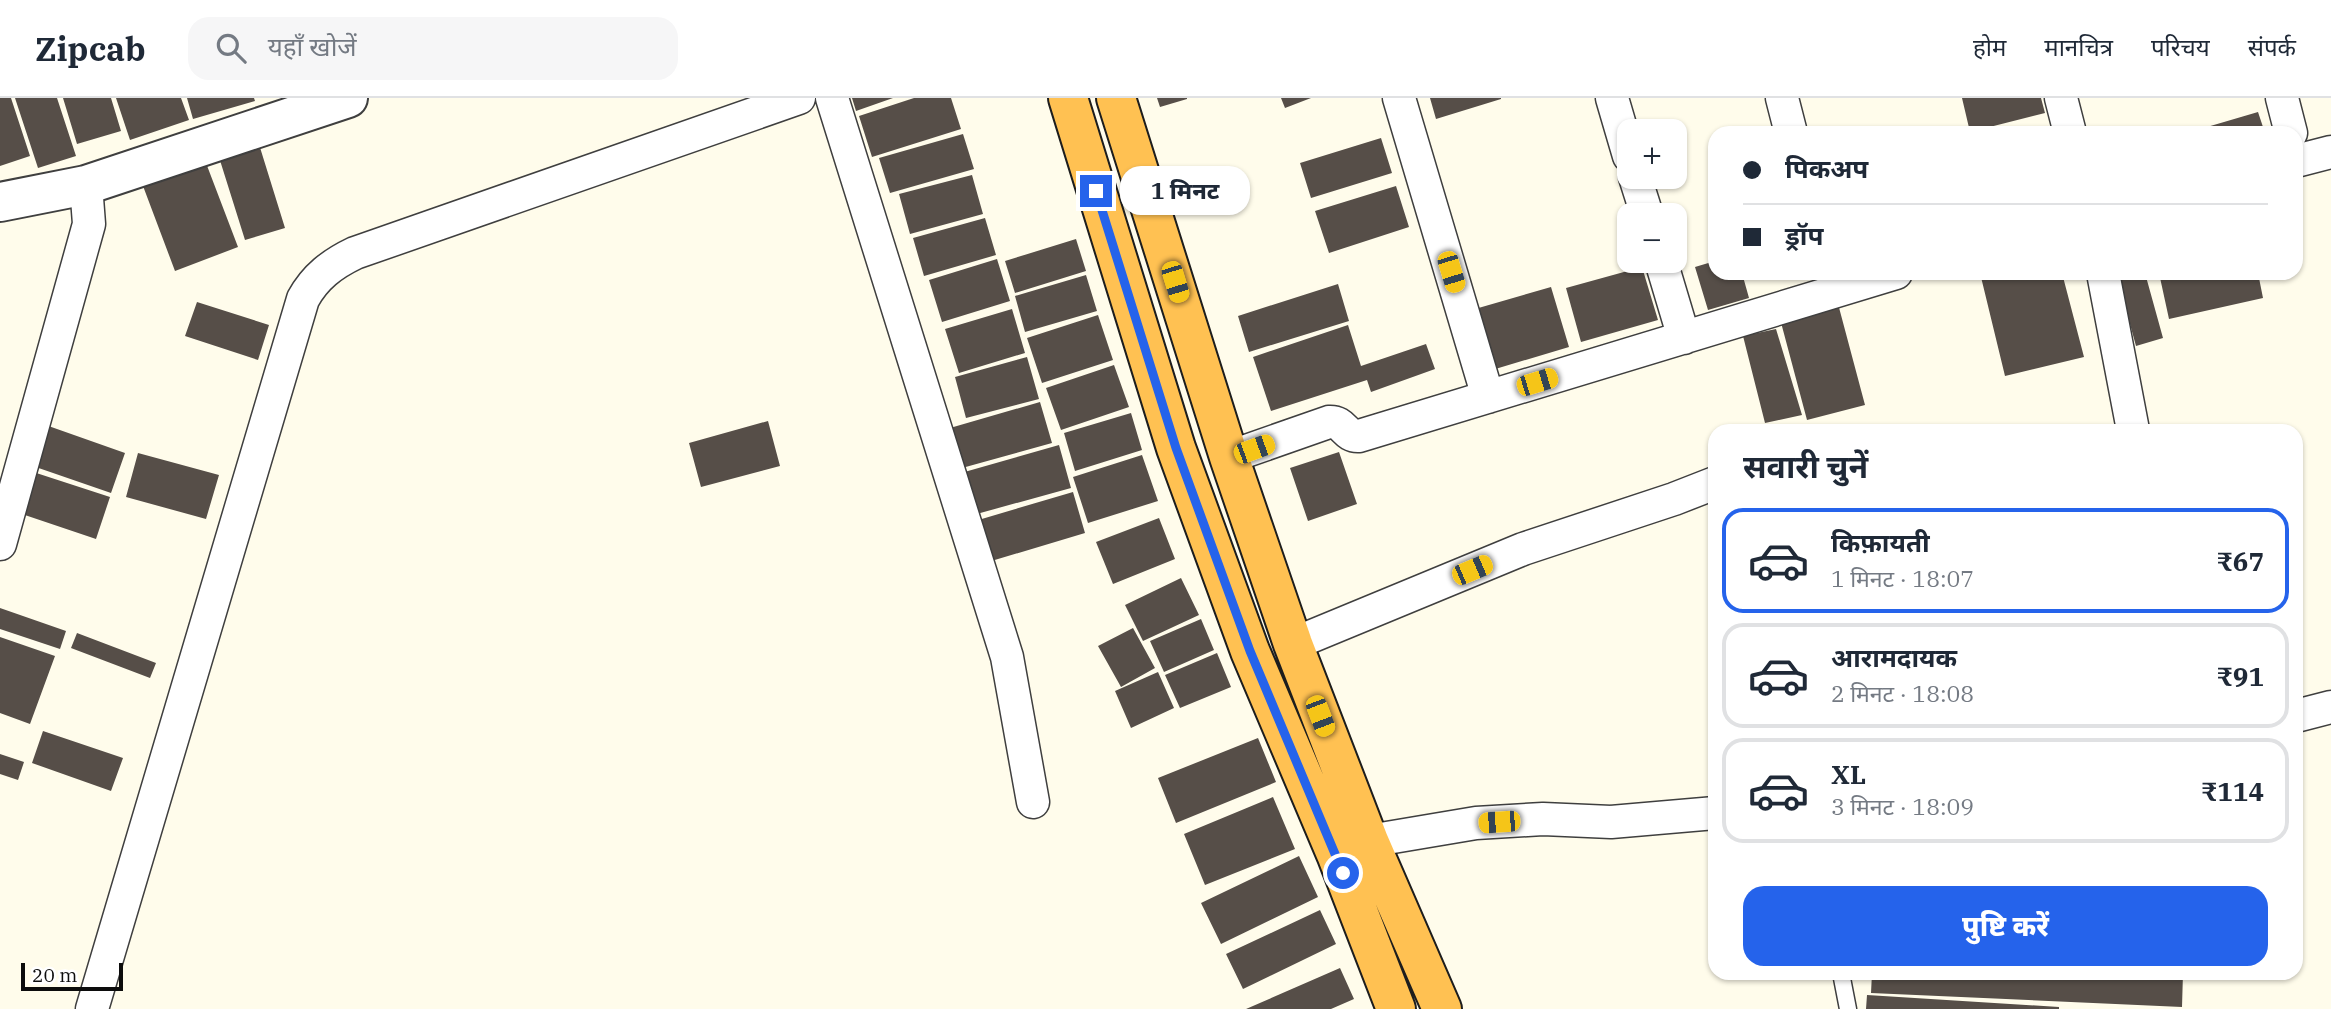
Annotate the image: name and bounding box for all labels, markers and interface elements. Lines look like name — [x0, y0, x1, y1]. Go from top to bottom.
search box — [188, 17, 678, 80]
text: Zipcab — [35, 27, 146, 70]
icon: search — [212, 29, 250, 67]
text: यहाँ खोजें — [268, 29, 357, 63]
text: होम — [1973, 31, 2006, 63]
text: मानचित्र — [2044, 31, 2113, 63]
text: परिचय — [2151, 31, 2210, 63]
text: संपर्क — [2248, 31, 2296, 63]
map controls — [1617, 119, 1687, 273]
button: + — [1617, 119, 1687, 189]
text: पिकअप — [1785, 151, 1868, 185]
callout: 1 मिनट — [1120, 166, 1250, 216]
route end — [1080, 175, 1112, 207]
text: 1 मिनट — [1151, 175, 1219, 205]
button: − — [1617, 203, 1687, 273]
text: ड्रॉप — [1785, 218, 1823, 252]
car — [1435, 249, 1468, 295]
car — [1159, 259, 1192, 305]
car — [1514, 366, 1561, 398]
car — [1231, 432, 1278, 466]
text: सवारी चुनें — [1743, 445, 1868, 487]
text: किफ़ायती — [1831, 525, 1930, 559]
icon: car — [1747, 529, 1810, 592]
text: ₹67 — [2216, 544, 2264, 578]
car — [1449, 552, 1496, 588]
text: 1 मिनट · 18:07 — [1831, 563, 1974, 593]
text: आरामदायक — [1831, 640, 1957, 674]
icon: car — [1747, 644, 1810, 707]
text: ₹91 — [2216, 659, 2264, 693]
text: 2 मिनट · 18:08 — [1831, 678, 1974, 708]
car — [1303, 693, 1338, 739]
text: XL — [1831, 757, 1866, 791]
icon: car — [1747, 759, 1810, 822]
text: ₹114 — [2201, 774, 2264, 808]
text: 3 मिनट · 18:09 — [1831, 791, 1974, 821]
car — [1478, 810, 1521, 834]
route start — [1327, 857, 1359, 889]
button: पुष्टि करें — [1743, 886, 2268, 966]
scale bar — [21, 960, 122, 992]
text: 20 m — [32, 963, 77, 987]

